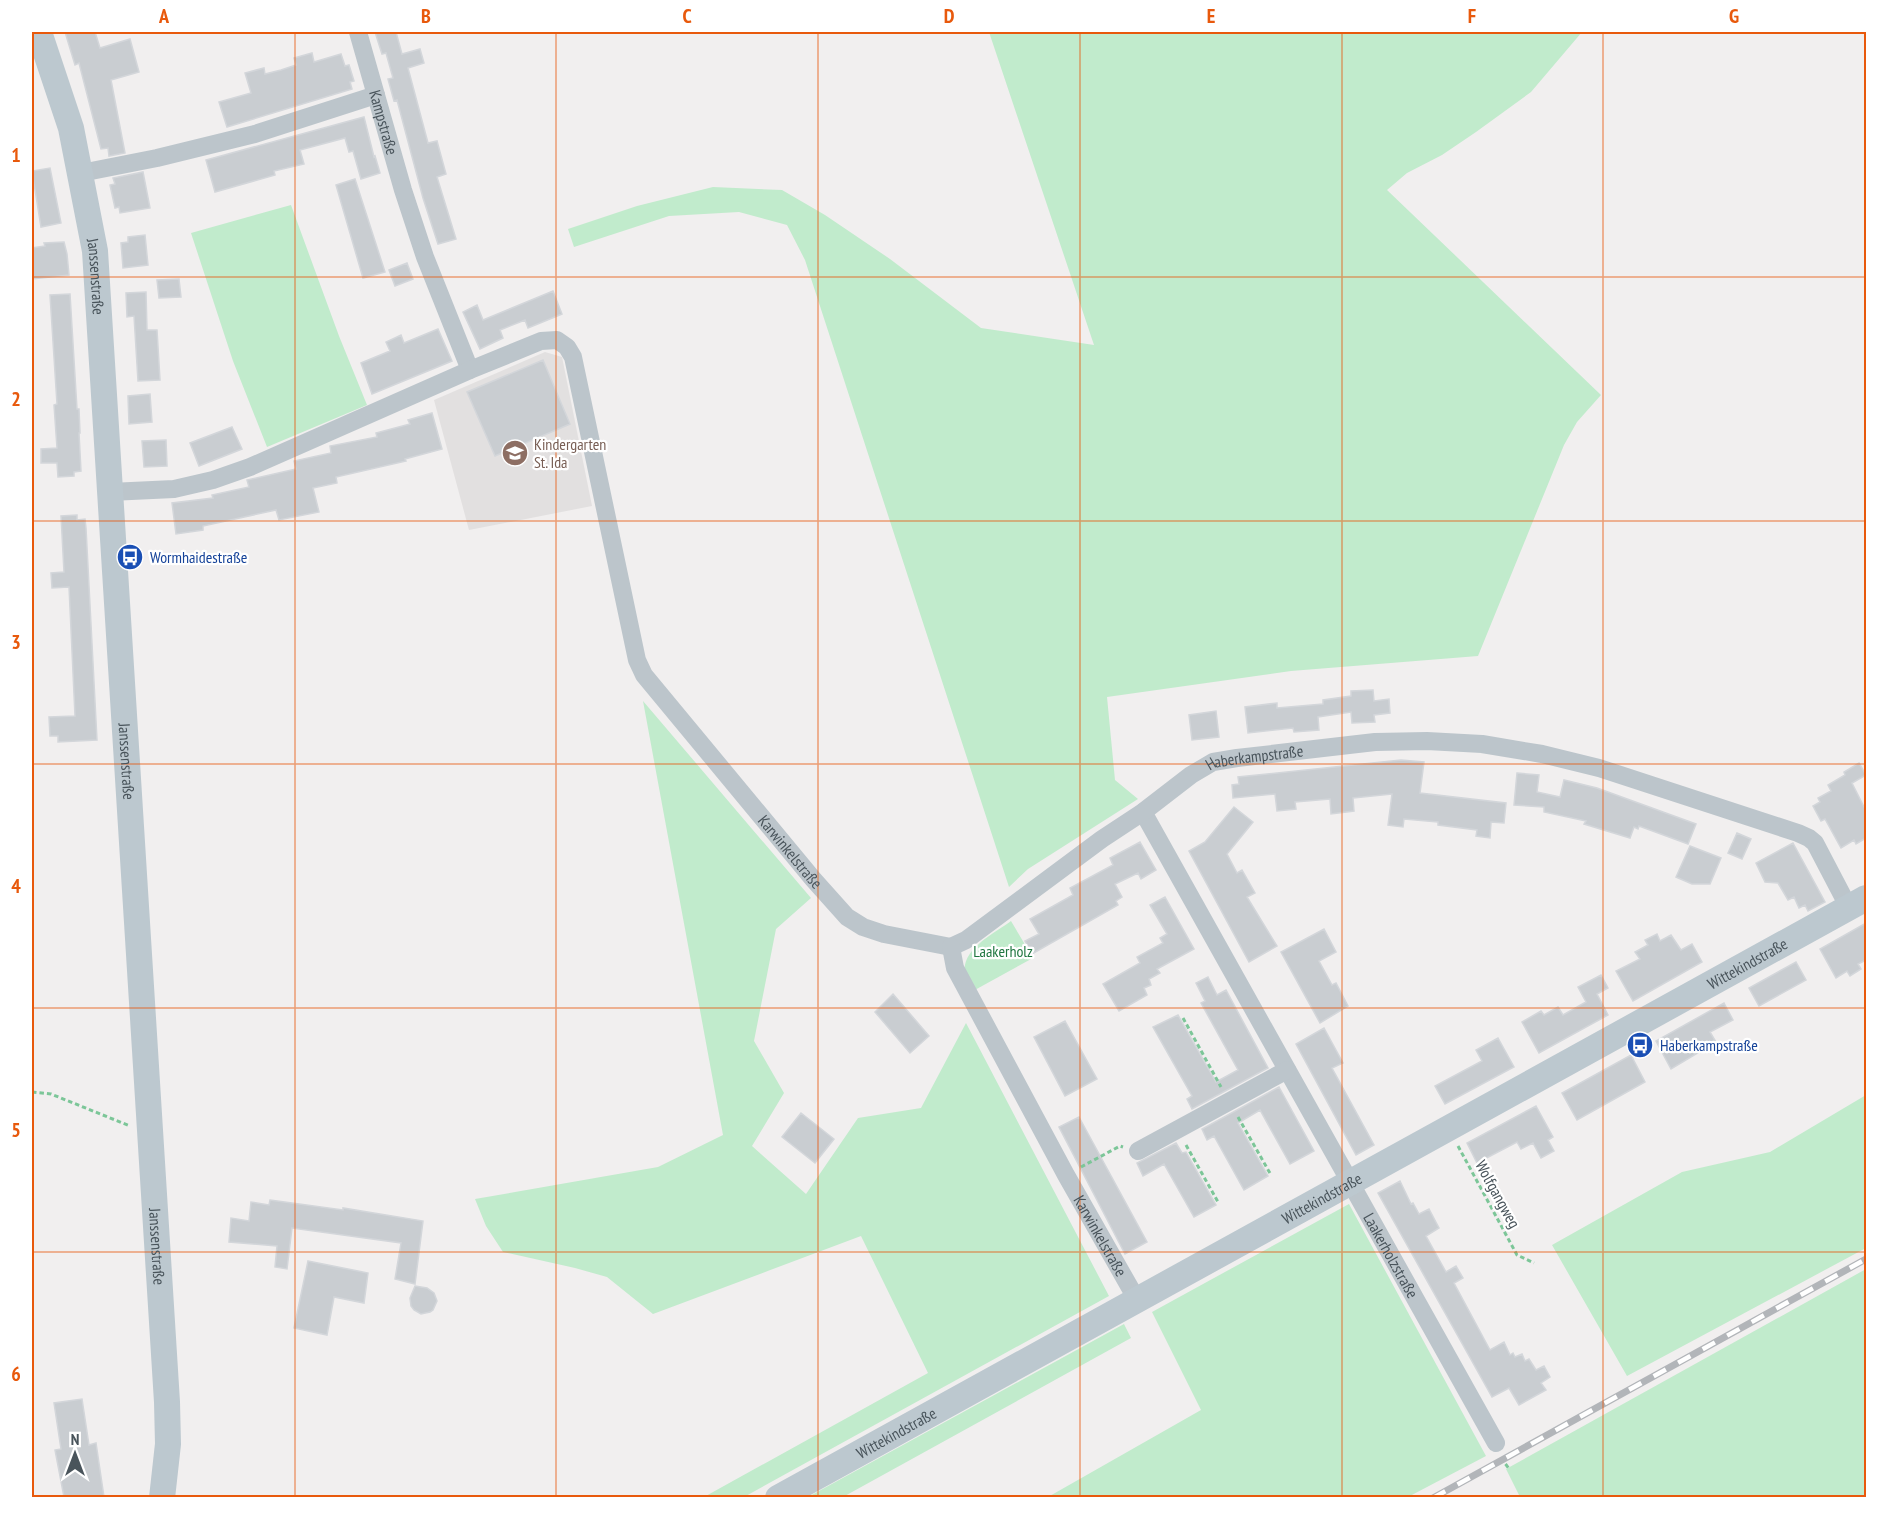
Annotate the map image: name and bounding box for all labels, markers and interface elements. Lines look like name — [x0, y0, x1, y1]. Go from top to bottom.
text: A — [158, 3, 170, 29]
text: B — [421, 3, 431, 29]
text: C — [682, 3, 692, 29]
text: D — [944, 3, 955, 29]
text: E — [1207, 3, 1215, 29]
text: F — [1468, 3, 1476, 29]
text: G — [1729, 3, 1739, 29]
street label: Kampstraße — [365, 88, 402, 157]
text: 1 — [11, 142, 21, 168]
street label: Janssenstraße — [83, 235, 109, 315]
text: 2 — [11, 386, 21, 412]
place label: Kindergarten St. Ida — [534, 434, 606, 472]
school or university icon: Kindergarten St. Ida — [500, 438, 530, 468]
bus stop icon: Wormhaidestraße — [115, 542, 145, 572]
place label: Wormhaidestraße — [150, 547, 247, 567]
text: 3 — [11, 629, 21, 655]
street label: Janssenstraße — [114, 722, 139, 800]
street label: Haberkampstraße — [1202, 740, 1304, 774]
street label: Karwinkelstraße — [754, 811, 827, 893]
text: 4 — [11, 873, 21, 899]
street label: Wittekindstraße — [1704, 933, 1791, 993]
park label: Laakerholz — [973, 941, 1033, 961]
bus stop icon: Haberkampstraße — [1625, 1030, 1655, 1060]
place label: Haberkampstraße — [1660, 1035, 1758, 1055]
text: 5 — [11, 1117, 21, 1143]
street label: Wolfgangweg — [1471, 1156, 1525, 1232]
street label: Wittekindstraße — [1278, 1168, 1365, 1228]
street label: Karwinkelstraße — [1070, 1192, 1131, 1280]
street label: Janssenstraße — [145, 1207, 170, 1286]
street label: Laakerholzstraße — [1359, 1209, 1423, 1302]
text: 6 — [11, 1361, 21, 1387]
street label: Wittekindstraße — [853, 1403, 940, 1463]
north arrow — [45, 1424, 105, 1484]
text: N — [71, 1429, 79, 1449]

